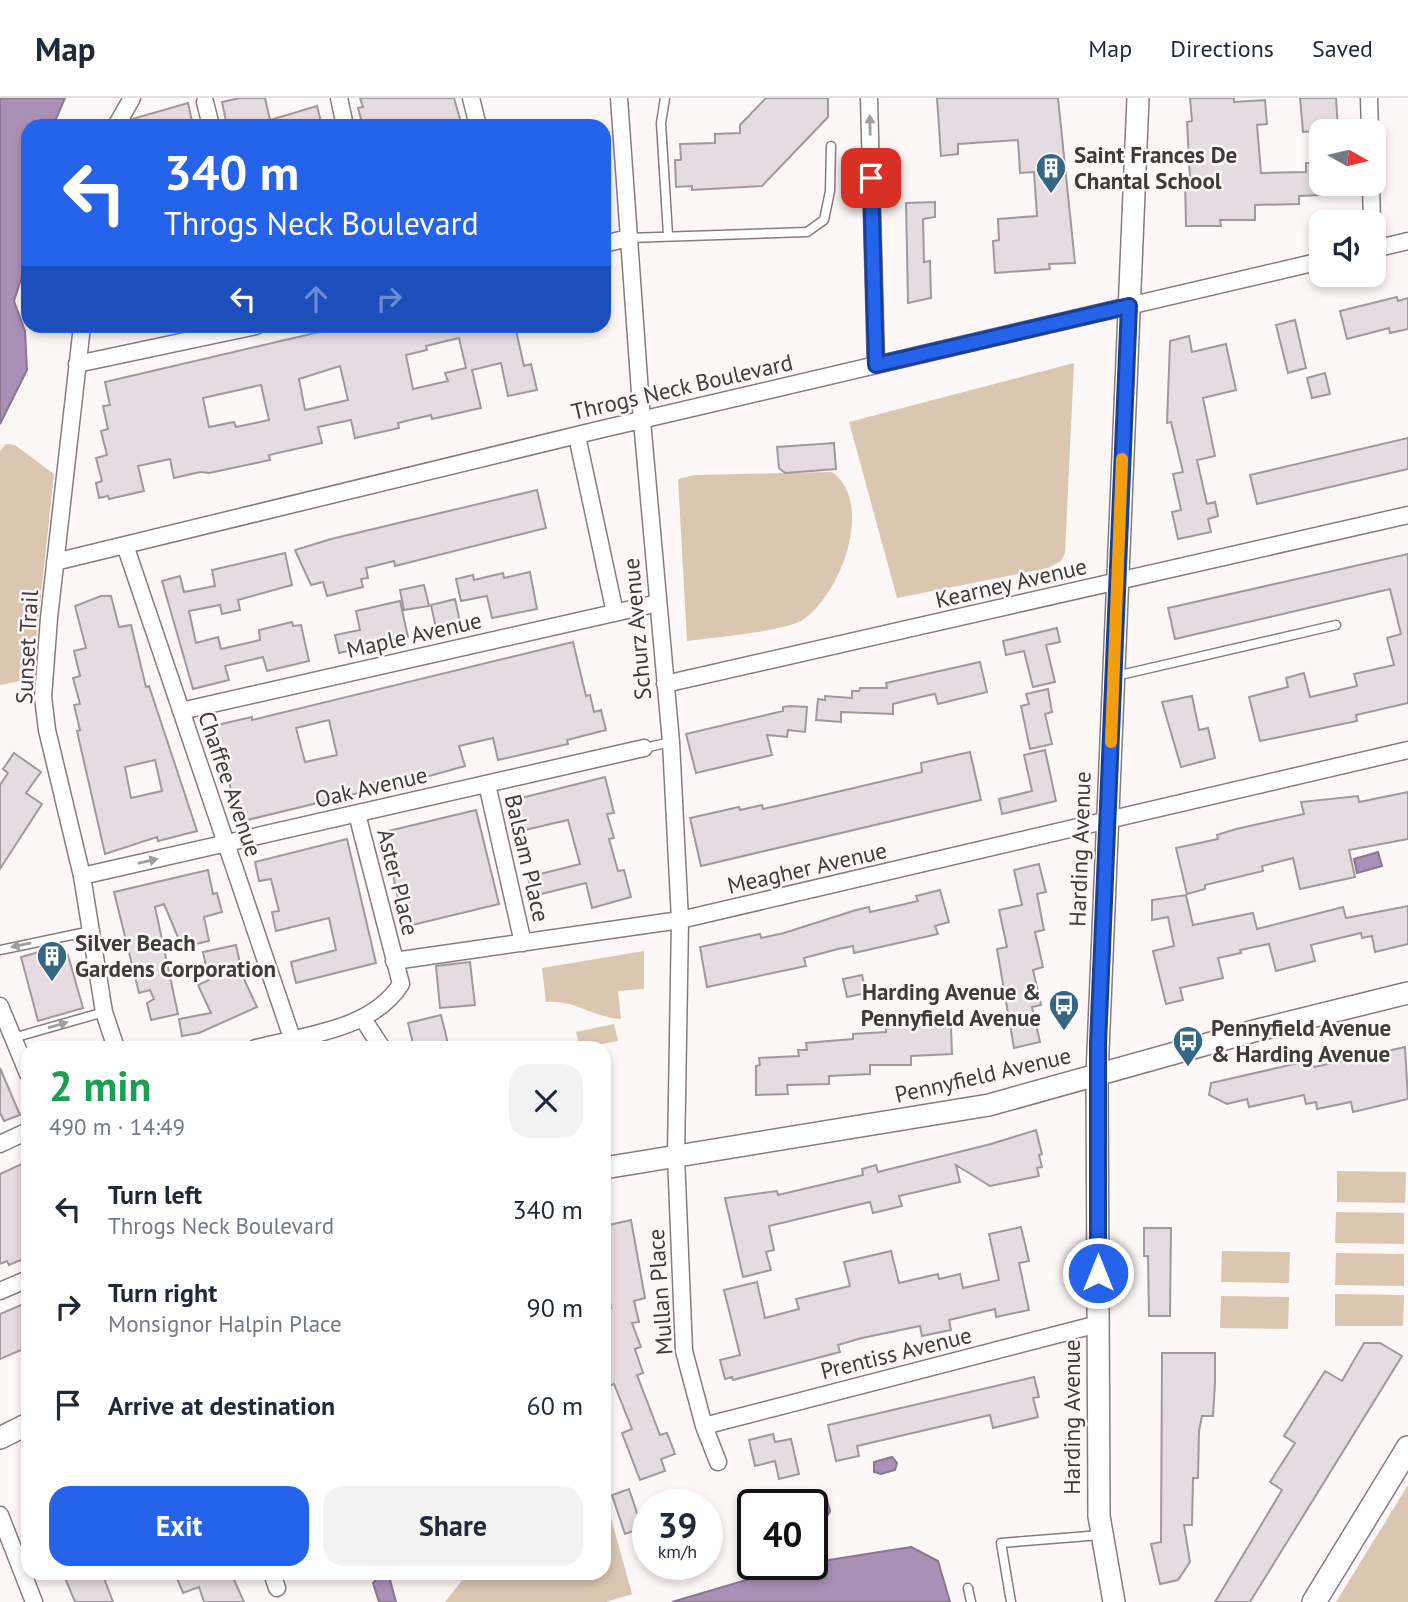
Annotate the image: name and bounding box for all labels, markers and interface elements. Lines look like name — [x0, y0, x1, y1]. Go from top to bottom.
text: Map — [35, 27, 96, 70]
text: Map — [1088, 33, 1132, 64]
text: Directions — [1170, 33, 1274, 64]
text: Saved — [1312, 33, 1373, 64]
one-way arrow — [864, 114, 875, 136]
north arrow — [1309, 119, 1386, 196]
map controls — [1309, 119, 1386, 287]
text: 340 m — [164, 140, 299, 204]
place label: Saint Frances De Chantal School — [1074, 140, 1237, 195]
icon: left — [49, 147, 140, 238]
pin — [841, 148, 901, 208]
building icon: Saint Frances De Chantal School — [1034, 151, 1068, 195]
icon: arrive — [852, 159, 890, 197]
text: Throgs Neck Boulevard — [164, 202, 479, 244]
button: sound — [1309, 210, 1386, 287]
icon: left — [224, 280, 262, 318]
icon: ahead — [297, 280, 335, 318]
icon: right — [370, 280, 408, 318]
street label: Throgs Neck Boulevard — [568, 347, 795, 426]
street label: Kearney Avenue — [932, 551, 1090, 614]
street label: Schurz Avenue — [616, 557, 657, 701]
street label: Sunset Trail — [9, 589, 44, 705]
street label: Maple Avenue — [344, 605, 484, 664]
street label: Chaffee Avenue — [192, 707, 269, 860]
street label: Oak Avenue — [312, 759, 430, 814]
street label: Harding Avenue — [1062, 771, 1097, 927]
street label: Balsam Place — [499, 791, 556, 924]
street label: Aster Place — [371, 826, 426, 938]
street label: Meagher Avenue — [724, 835, 890, 900]
one-way arrow — [137, 855, 159, 866]
place label: Silver Beach Gardens Corporation — [75, 928, 276, 983]
one-way arrow — [10, 939, 32, 950]
building icon: Silver Beach Gardens Corporation — [35, 939, 69, 983]
place label: Harding Avenue & Pennyfield Avenue — [861, 977, 1041, 1032]
bus stop icon: Harding Avenue & Pennyfield Avenue — [1047, 988, 1081, 1032]
place label: Pennyfield Avenue & Harding Avenue — [1211, 1013, 1391, 1068]
one-way arrow — [48, 1019, 69, 1029]
bus stop icon: Pennyfield Avenue & Harding Avenue — [1171, 1024, 1205, 1068]
street label: Pennyfield Avenue — [892, 1040, 1074, 1109]
text: 2 min — [49, 1058, 151, 1113]
button: close — [509, 1064, 583, 1138]
text: 490 m · 14:49 — [49, 1112, 185, 1141]
text: Turn left — [108, 1178, 202, 1211]
icon: left — [49, 1190, 87, 1228]
text: 340 m — [512, 1193, 583, 1226]
text: Throgs Neck Boulevard — [108, 1211, 334, 1240]
street label: Mullan Place — [641, 1228, 678, 1356]
position arrow — [1061, 1236, 1135, 1310]
text: Turn right — [108, 1276, 217, 1309]
icon: right — [49, 1288, 87, 1326]
text: 90 m — [527, 1291, 583, 1324]
text: Monsignor Halpin Place — [108, 1309, 342, 1338]
street label: Prentiss Avenue — [817, 1320, 974, 1385]
street label: Harding Avenue — [1057, 1339, 1086, 1495]
icon: arrive — [49, 1386, 87, 1424]
text: Arrive at destination — [108, 1389, 335, 1422]
text: 60 m — [527, 1389, 583, 1422]
button: Exit — [49, 1486, 309, 1566]
button: Share — [323, 1486, 583, 1566]
speed limit sign: 40 — [737, 1489, 828, 1580]
text: 39 — [658, 1502, 697, 1548]
text: km/h — [658, 1540, 697, 1563]

